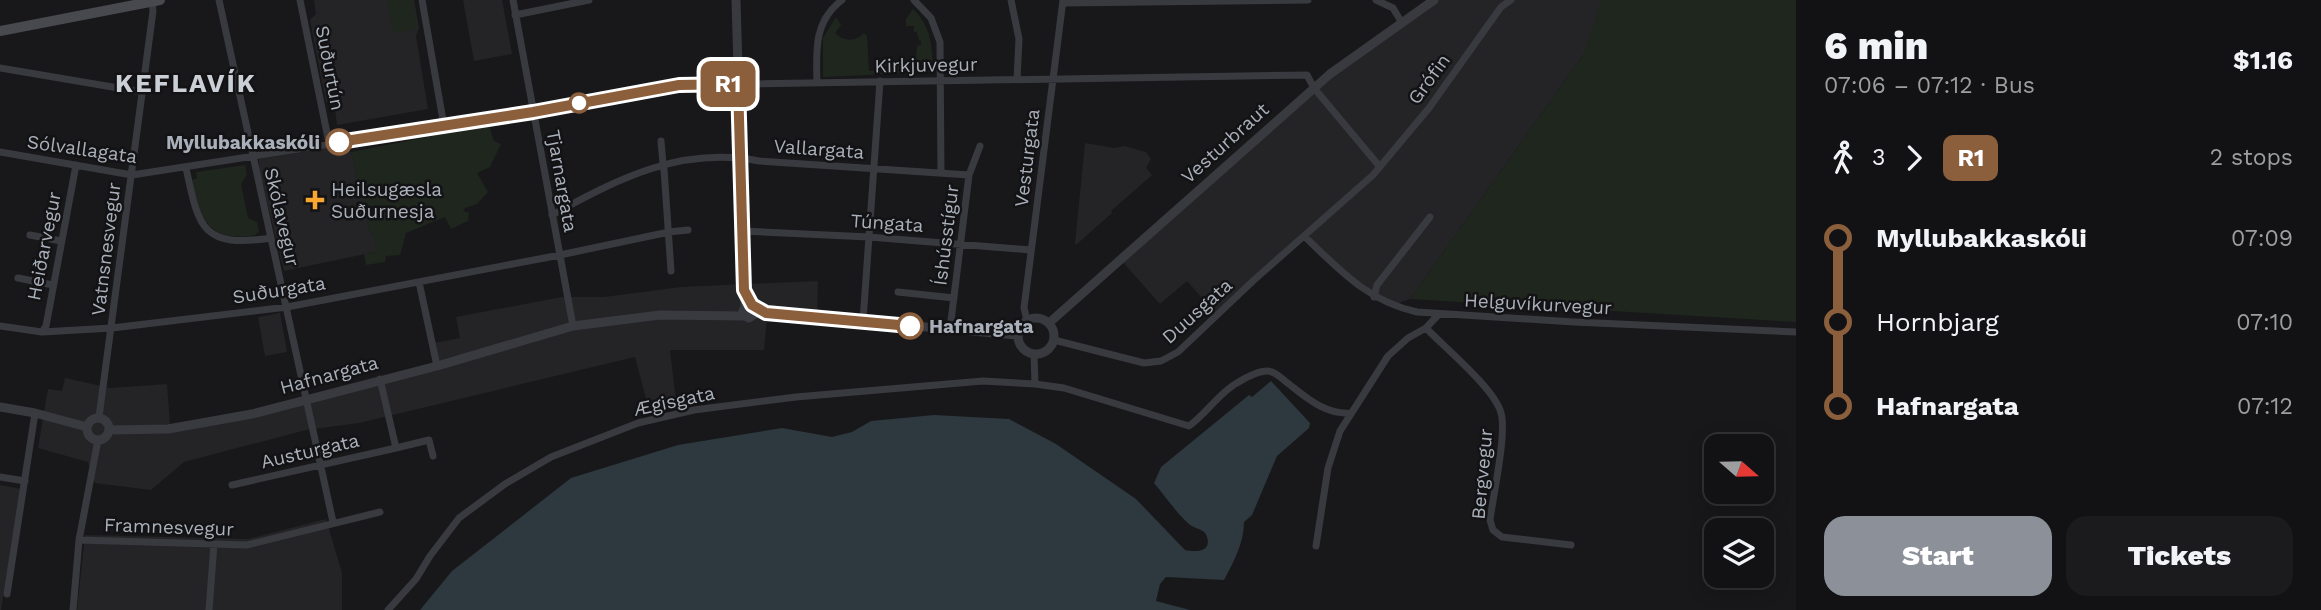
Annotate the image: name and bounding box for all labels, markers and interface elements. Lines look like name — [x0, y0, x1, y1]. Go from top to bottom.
street label: Suðurtún — [311, 24, 349, 112]
text: 6 min — [1824, 24, 1928, 68]
text: $1.16 — [2233, 45, 2293, 75]
street label: Grófin — [1403, 49, 1455, 109]
street label: Kirkjuvegur — [874, 53, 978, 77]
line badge: R1 — [696, 61, 760, 107]
district label: KEFLAVÍK — [115, 68, 257, 98]
text: R1 — [715, 70, 741, 98]
text: 07:06 – 07:12 · Bus — [1824, 72, 2035, 99]
unlabelled marker — [569, 93, 589, 113]
street label: Vesturbraut — [1177, 98, 1273, 188]
street label: Vesturgata — [1010, 107, 1044, 208]
street label: Tjarnargata — [542, 128, 582, 234]
marker: Myllubakkaskóli — [326, 129, 352, 155]
street label: Sólvallagata — [25, 130, 139, 168]
place label: Myllubakkaskóli — [166, 131, 320, 154]
street label: Vallargata — [773, 134, 865, 164]
icon: walk — [1824, 139, 1862, 177]
icon: forward — [1895, 139, 1933, 177]
text: 3 — [1872, 144, 1885, 171]
text: R1 — [1957, 144, 1984, 172]
text: 2 stops — [2210, 144, 2293, 171]
street label: Skólavegur — [259, 165, 305, 269]
place label: Heilsugæsla Suðurnesja — [331, 178, 442, 223]
street label: Vatnsnesvegur — [86, 181, 126, 317]
street label: Íshússtígur — [928, 183, 964, 287]
street label: Heiðarvegur — [22, 189, 66, 302]
marker: Heilsugæsla Suðurnesja — [305, 190, 325, 210]
street label: Túngata — [850, 209, 924, 237]
text: Myllubakkaskóli — [1876, 223, 2087, 253]
text: 07:09 — [2231, 225, 2293, 252]
street label: Suðurgata — [231, 271, 327, 309]
street label: Duusgata — [1157, 273, 1237, 348]
street label: Helguvíkurvegur — [1463, 289, 1613, 319]
text: Hornbjarg — [1876, 307, 1999, 337]
text: 07:10 — [2236, 309, 2293, 336]
marker: Hafnargata — [897, 313, 923, 339]
place label: Hafnargata — [929, 315, 1033, 338]
street label: Hafnargata — [277, 351, 381, 399]
street label: Ægisgata — [631, 381, 717, 421]
text: Hafnargata — [1876, 391, 2019, 421]
text: 07:12 — [2237, 393, 2293, 420]
street label: Bergvegur — [1467, 427, 1497, 520]
street label: Austurgata — [259, 428, 362, 473]
north arrow — [1704, 434, 1774, 504]
map controls — [1704, 434, 1774, 588]
street label: Framnesvegur — [104, 513, 235, 541]
button: Start — [1824, 516, 2052, 596]
button: Tickets — [2066, 516, 2293, 596]
button: layers — [1704, 518, 1774, 588]

